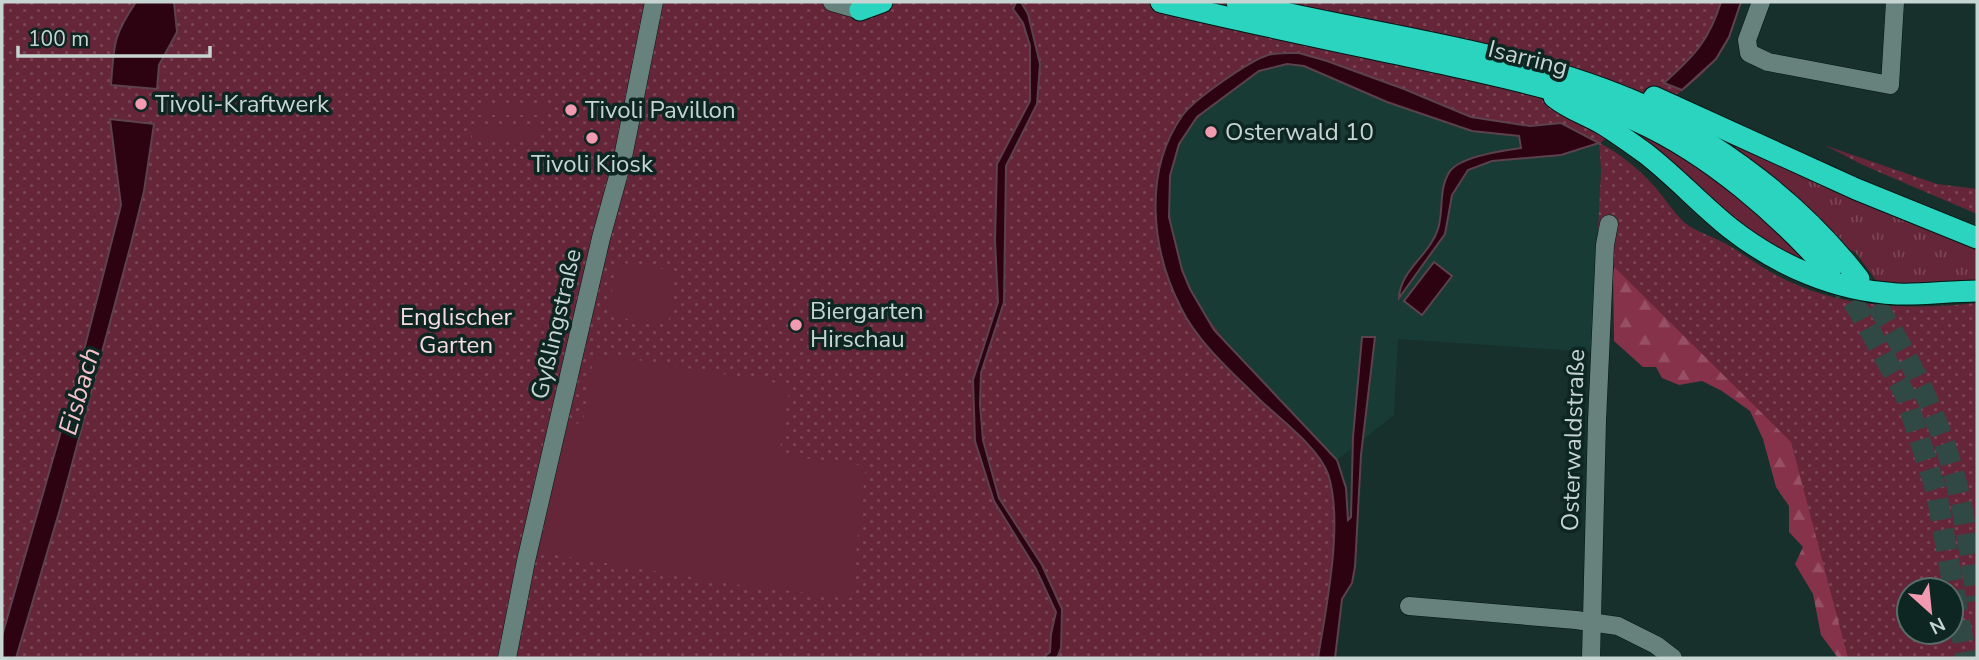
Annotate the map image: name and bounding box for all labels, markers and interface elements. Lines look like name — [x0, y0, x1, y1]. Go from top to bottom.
scale bar — [18, 14, 210, 58]
text: 100 m — [28, 25, 89, 53]
street label: Isarring — [1485, 33, 1571, 83]
place label: Tivoli-Kraftwerk — [155, 88, 330, 120]
place label: Tivoli Pavillon — [585, 94, 736, 126]
marker: Tivoli-Kraftwerk — [133, 96, 149, 112]
marker: Tivoli Pavillon — [563, 102, 579, 118]
place label: Osterwald 10 — [1225, 116, 1374, 148]
marker: Osterwald 10 — [1203, 124, 1219, 140]
marker: Tivoli Kiosk — [584, 130, 600, 146]
place label: Tivoli Kiosk — [531, 148, 654, 180]
street label: Gyßlingstraße — [523, 246, 589, 402]
place label: Biergarten Hirschau — [810, 295, 924, 355]
park label: Englischer Garten — [400, 301, 512, 361]
marker: Biergarten Hirschau — [788, 317, 804, 333]
water label: Eisbach — [50, 343, 109, 439]
street label: Osterwaldstraße — [1554, 348, 1592, 532]
north arrow — [1895, 576, 1965, 646]
text: N — [1925, 610, 1950, 640]

